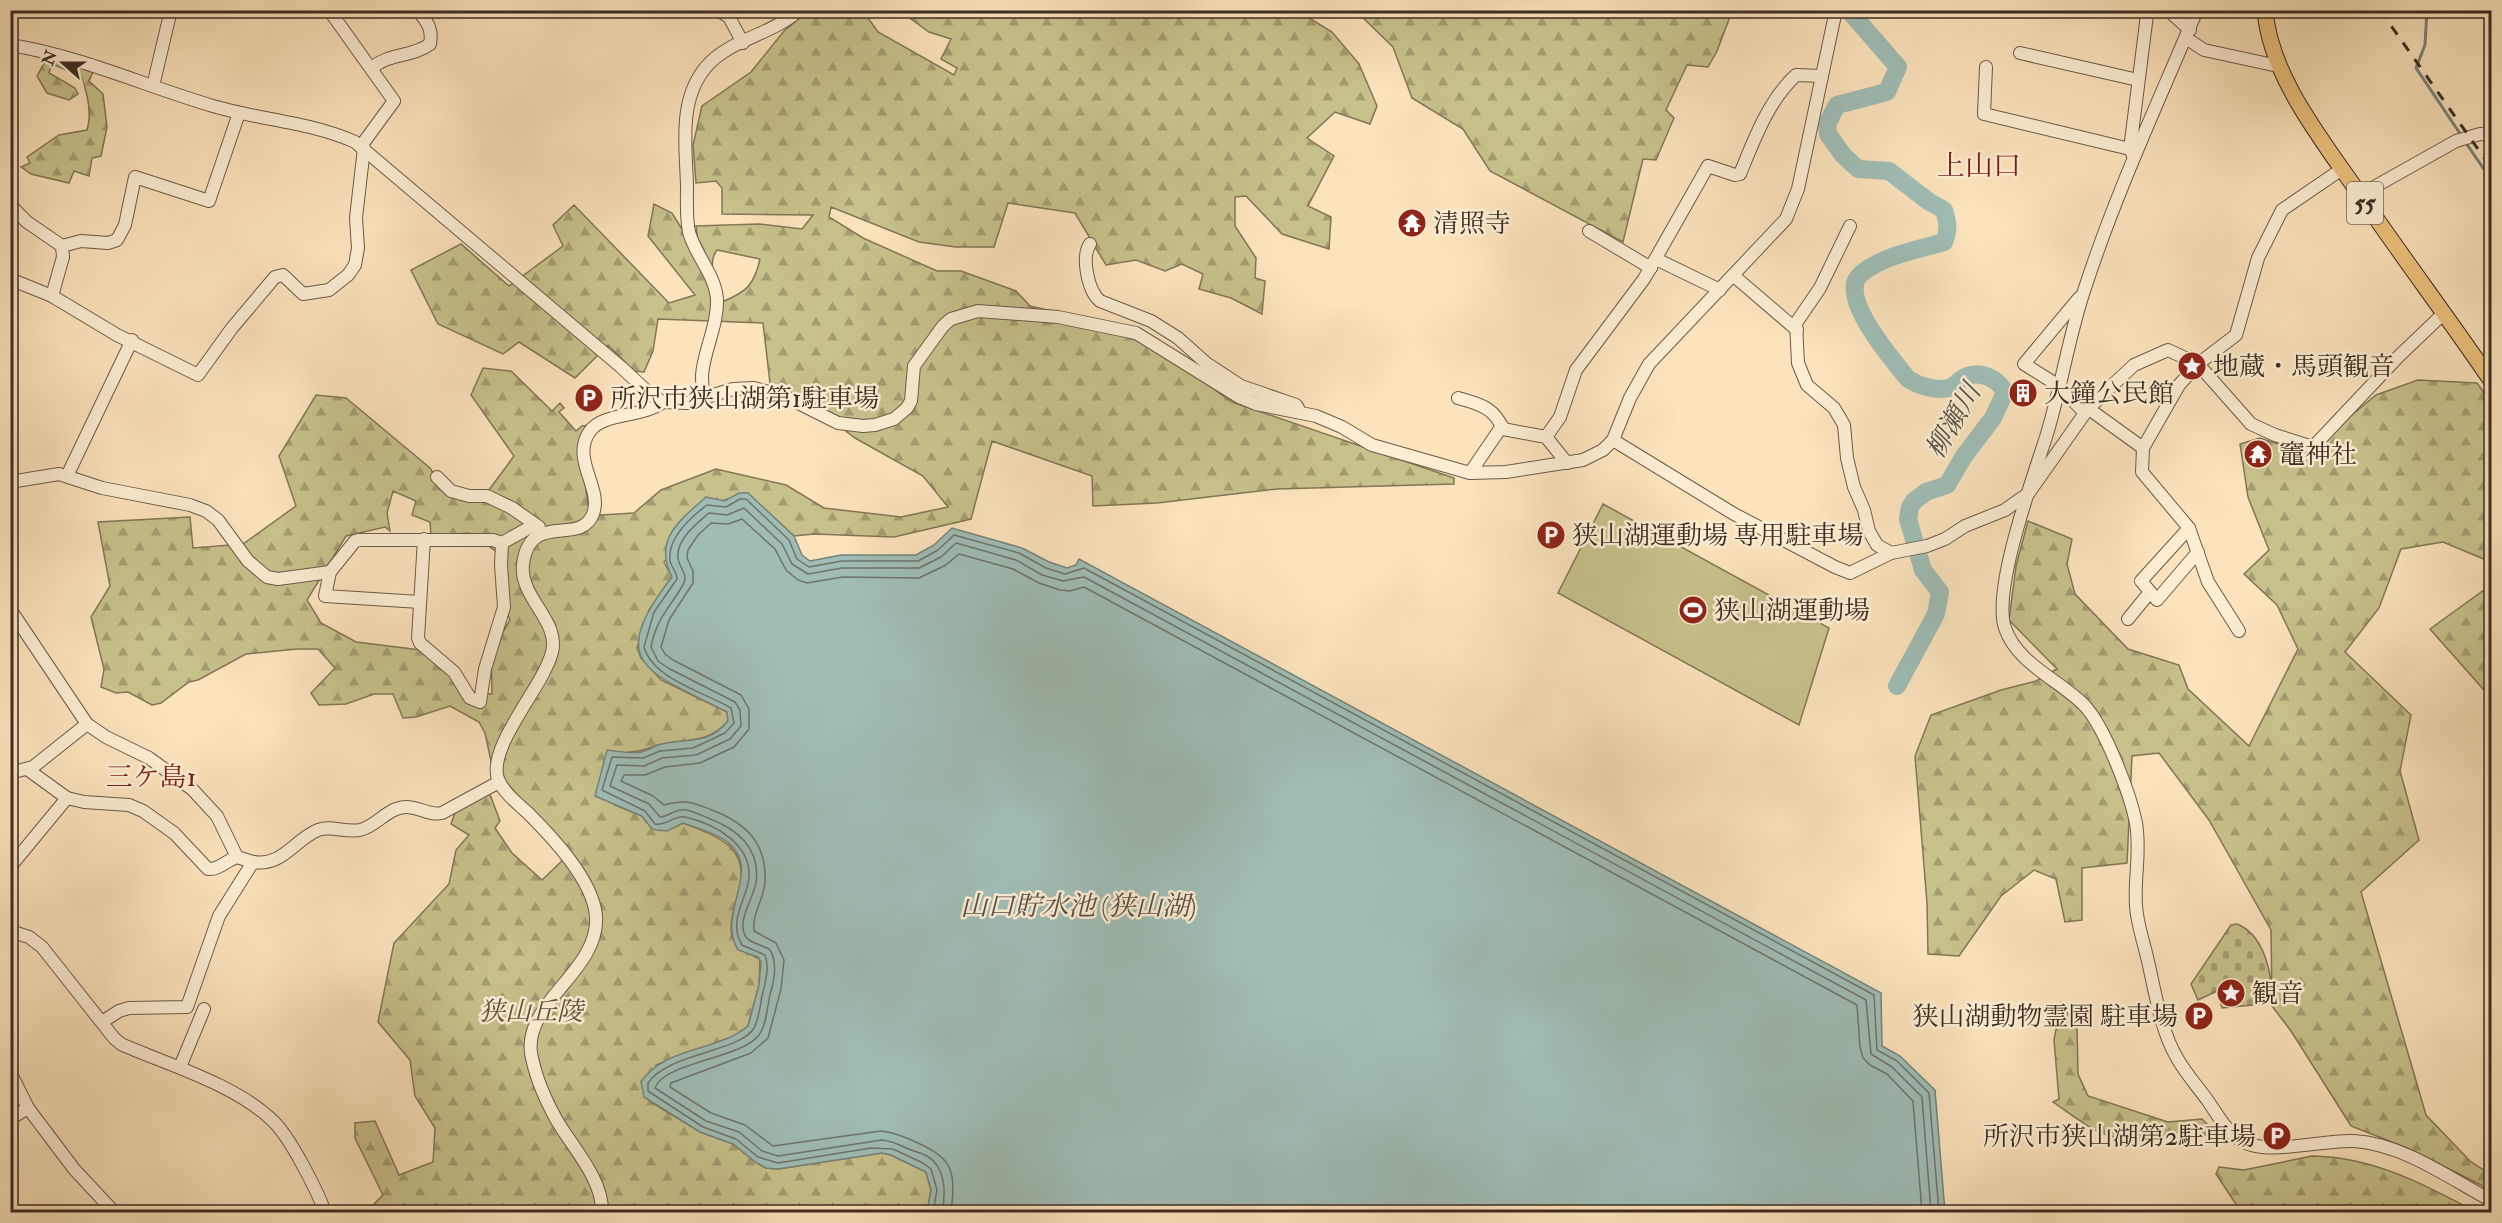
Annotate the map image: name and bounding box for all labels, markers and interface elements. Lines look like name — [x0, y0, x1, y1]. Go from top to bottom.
north arrow — [33, 33, 93, 93]
text: N — [38, 47, 62, 69]
district label: 上山口 — [1937, 149, 2021, 184]
road number: 55 — [2347, 182, 2383, 224]
temple icon: 清照寺 — [1396, 207, 1428, 239]
place label: 清照寺 — [1433, 208, 1511, 240]
place icon: 地蔵・馬頭観音 — [2176, 350, 2208, 382]
place label: 地蔵・馬頭観音 — [2213, 351, 2395, 383]
water label: 柳瀬川 — [1919, 375, 1989, 465]
building icon: 大鐘公民館 — [2007, 377, 2039, 409]
place label: 大鐘公民館 — [2044, 378, 2174, 410]
parking icon: 所沢市狭山湖第1駐車場 — [573, 382, 605, 414]
place label: 所沢市狭山湖第1駐車場 — [610, 383, 879, 415]
temple icon: 竈神社 — [2242, 438, 2274, 470]
place label: 竈神社 — [2279, 439, 2357, 471]
parking icon: 狭山湖運動場 専用駐車場 — [1535, 519, 1567, 551]
place label: 狭山湖運動場 専用駐車場 — [1572, 520, 1863, 552]
sports icon: 狭山湖運動場 — [1677, 594, 1709, 626]
place label: 狭山湖運動場 — [1714, 595, 1870, 627]
district label: 三ケ島1 — [106, 761, 196, 794]
water label: 山口貯水池 (狭山湖) — [960, 890, 1196, 923]
place icon: 観音 — [2215, 977, 2247, 1009]
place label: 観音 — [2252, 978, 2304, 1010]
park label: 狭山丘陵 — [479, 996, 586, 1028]
parking icon: 狭山湖動物霊園 駐車場 — [2183, 1000, 2215, 1032]
place label: 狭山湖動物霊園 駐車場 — [1913, 1001, 2178, 1033]
parking icon: 所沢市狭山湖第2駐車場 — [2261, 1120, 2293, 1152]
place label: 所沢市狭山湖第2駐車場 — [1983, 1121, 2256, 1153]

